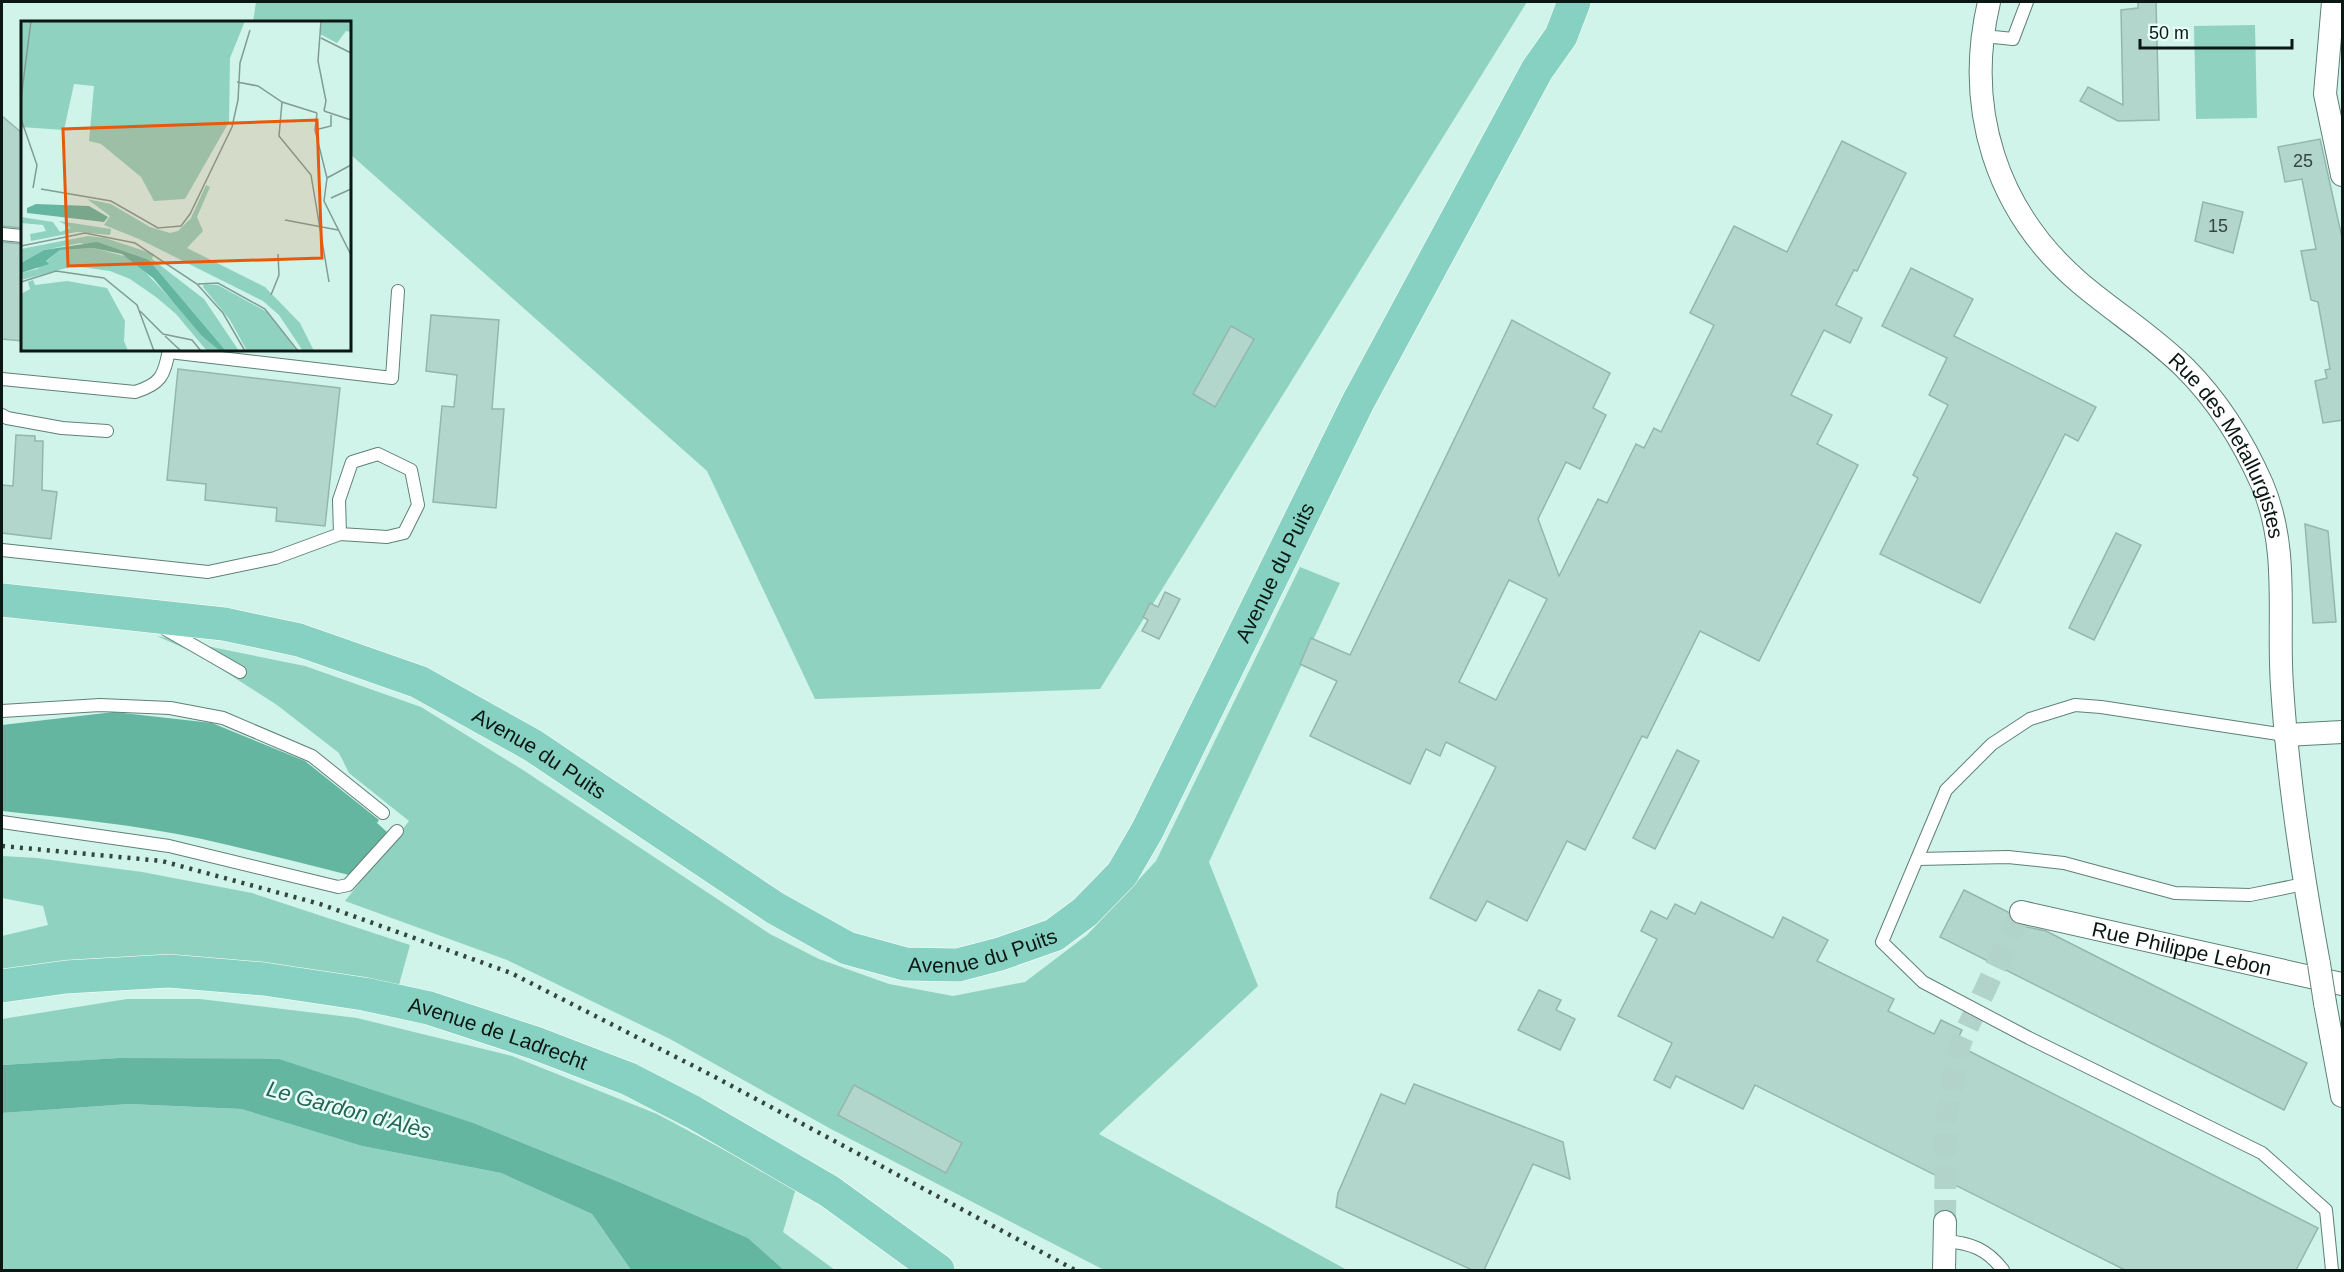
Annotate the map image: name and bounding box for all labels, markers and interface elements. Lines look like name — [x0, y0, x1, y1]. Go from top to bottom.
scale bar — [2140, 12, 2292, 50]
inset map — [21, 21, 351, 351]
text: 50 m — [2149, 23, 2189, 43]
house number: 25 — [2293, 151, 2313, 171]
house number: 15 — [2208, 216, 2228, 236]
street label: Rue des Metallurgistes — [2164, 348, 2288, 540]
street label: Avenue du Puits — [1230, 499, 1318, 646]
street label: Avenue du Puits — [469, 703, 611, 803]
street label: Rue Philippe Lebon — [2090, 917, 2274, 979]
street label: Avenue du Puits — [908, 923, 1060, 977]
street label: Avenue de Ladrecht — [406, 992, 591, 1074]
water label: Le Gardon d'Alès — [264, 1076, 434, 1144]

